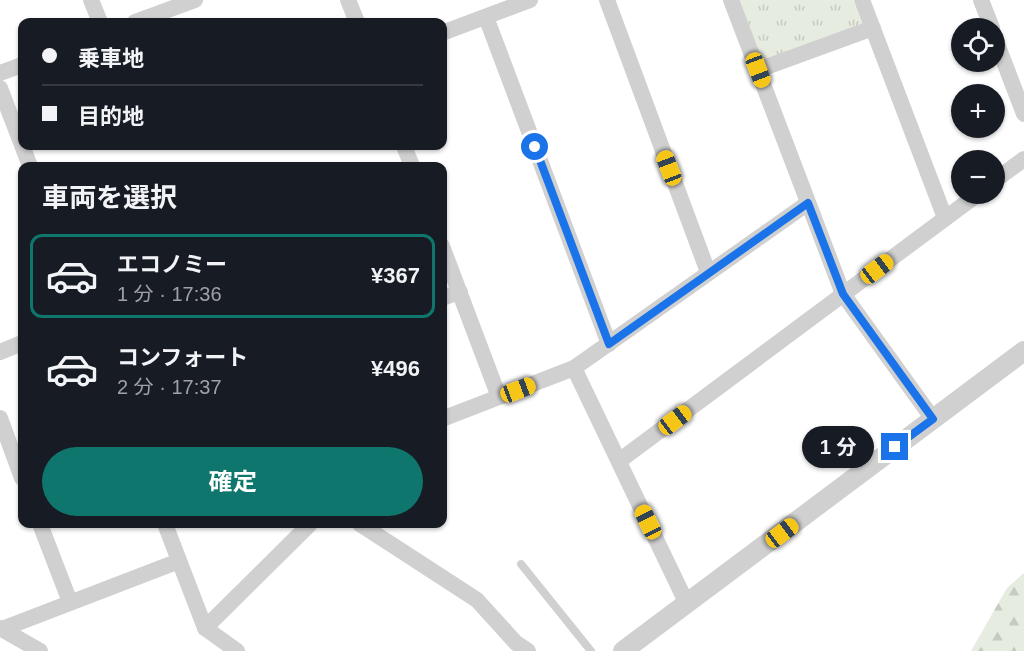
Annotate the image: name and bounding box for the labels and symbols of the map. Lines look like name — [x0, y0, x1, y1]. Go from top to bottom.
car — [743, 50, 773, 90]
route start — [521, 133, 548, 160]
car — [654, 148, 684, 188]
car — [857, 251, 897, 287]
car — [498, 375, 538, 405]
car — [655, 402, 695, 438]
callout: 1 分 — [802, 426, 874, 468]
route end — [881, 433, 908, 460]
car — [632, 502, 664, 542]
car — [762, 515, 802, 551]

